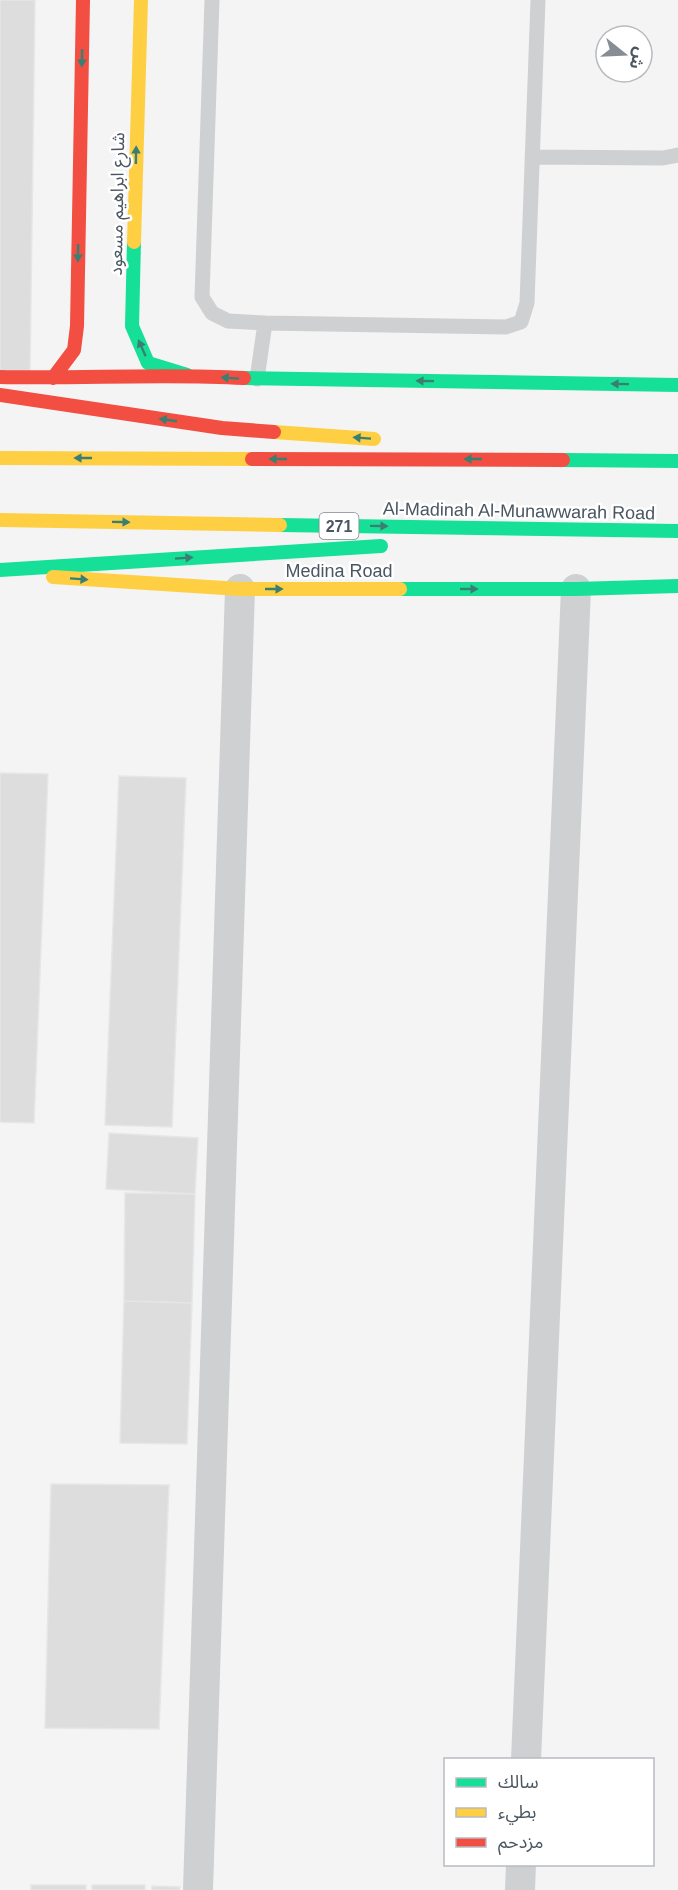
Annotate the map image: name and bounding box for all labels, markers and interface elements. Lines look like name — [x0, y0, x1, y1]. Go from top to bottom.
north arrow — [594, 24, 654, 84]
text: ش — [625, 45, 649, 72]
one-way arrow — [77, 49, 86, 68]
street label: شارع ابراهيم مسعود — [106, 132, 132, 276]
one-way arrow — [132, 145, 141, 164]
one-way arrow — [73, 244, 83, 263]
one-way arrow — [137, 339, 146, 356]
one-way arrow — [220, 373, 239, 382]
one-way arrow — [415, 377, 434, 386]
one-way arrow — [610, 379, 629, 389]
one-way arrow — [158, 415, 177, 424]
one-way arrow — [352, 433, 371, 443]
one-way arrow — [73, 453, 92, 463]
one-way arrow — [268, 454, 287, 463]
one-way arrow — [463, 454, 482, 464]
street label: Al-Madinah Al-Munawwarah Road — [383, 499, 655, 523]
road number: 271 — [320, 513, 358, 539]
one-way arrow — [112, 517, 131, 527]
one-way arrow — [370, 521, 389, 531]
one-way arrow — [175, 554, 194, 563]
street label: Medina Road — [285, 561, 393, 581]
one-way arrow — [70, 574, 89, 584]
one-way arrow — [265, 584, 284, 594]
one-way arrow — [460, 584, 479, 594]
legend — [444, 1758, 654, 1866]
text: سالك — [498, 1772, 539, 1792]
text: بطيء — [498, 1802, 536, 1825]
text: مزدحم — [498, 1832, 543, 1855]

